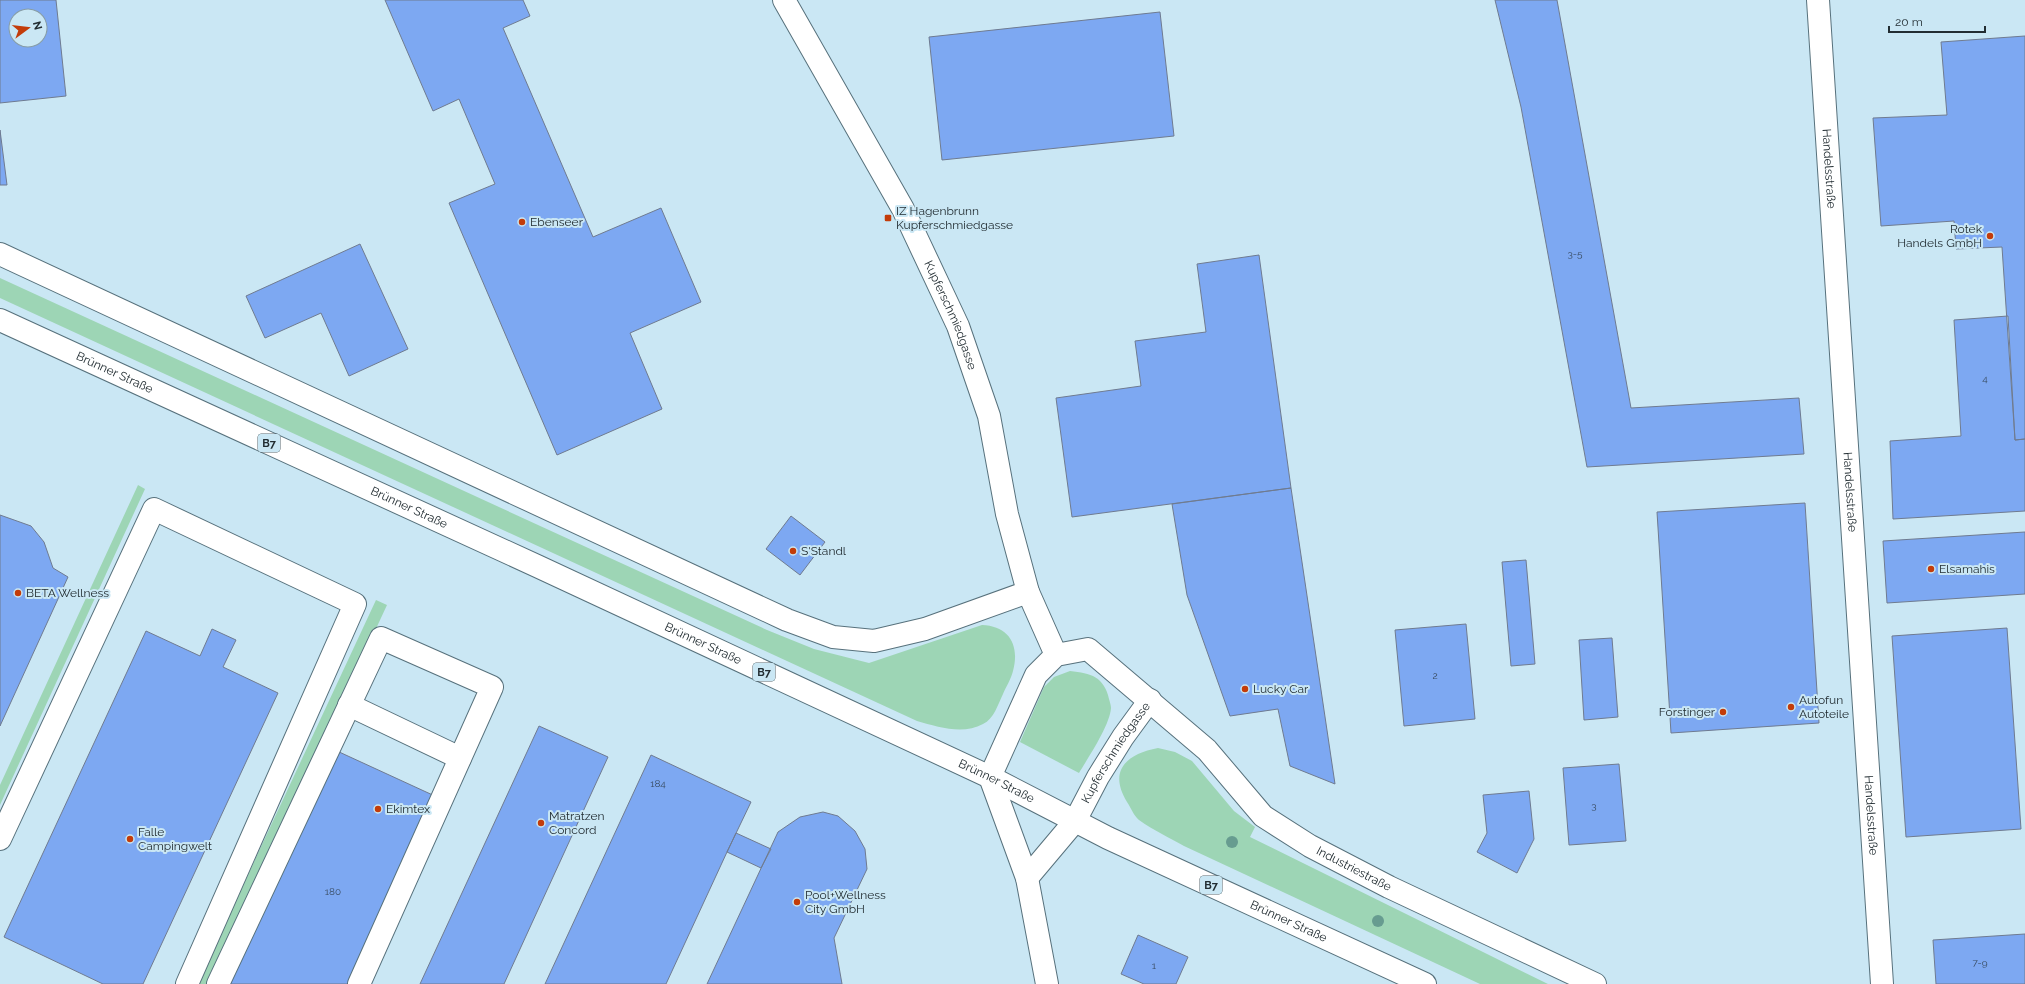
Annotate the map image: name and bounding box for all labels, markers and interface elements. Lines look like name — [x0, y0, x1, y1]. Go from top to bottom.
north arrow — [8, 8, 48, 48]
scale bar — [1889, 8, 1985, 34]
text: 20 m — [1895, 15, 1923, 29]
text: N — [30, 20, 45, 31]
street label: Handelsstraße — [1819, 128, 1839, 209]
place label: IZ Hagenbrunn Kupferschmiedgasse — [896, 204, 1013, 232]
marker: IZ Hagenbrunn Kupferschmiedgasse — [883, 213, 893, 223]
place label: Ebenseer — [530, 215, 584, 229]
marker: Ebenseer — [517, 217, 527, 227]
place label: Rotek Handels GmbH — [1897, 222, 1983, 250]
marker: Rotek Handels GmbH — [1985, 231, 1995, 241]
house number: 3-5 — [1567, 248, 1583, 259]
street label: Kupferschmiedgasse — [921, 258, 980, 372]
street label: Brünner Straße — [74, 349, 155, 396]
house number: 4 — [1982, 373, 1988, 384]
road number: B7 — [258, 434, 280, 452]
street label: Handelsstraße — [1840, 452, 1860, 532]
street label: Brünner Straße — [368, 484, 450, 531]
place label: S'Standl — [801, 544, 847, 558]
marker: S'Standl — [788, 546, 798, 556]
place label: Elsamahis — [1939, 562, 1995, 576]
marker: Elsamahis — [1926, 564, 1936, 574]
place label: BETA Wellness — [26, 586, 109, 600]
marker: BETA Wellness — [13, 588, 23, 598]
street label: Brünner Straße — [663, 620, 744, 667]
road number: B7 — [753, 663, 775, 681]
house number: 2 — [1432, 670, 1438, 681]
place label: Lucky Car — [1253, 682, 1309, 696]
marker: Lucky Car — [1240, 684, 1250, 694]
place label: Autofun Autoteile — [1799, 693, 1849, 721]
street label: Kupferschmiedgasse — [1078, 700, 1153, 806]
marker: Autofun Autoteile — [1786, 702, 1796, 712]
place label: Forstinger — [1659, 705, 1716, 719]
marker: Forstinger — [1718, 707, 1728, 717]
street label: Brünner Straße — [956, 756, 1037, 806]
street label: Handelsstraße — [1861, 775, 1881, 856]
house number: 184 — [650, 778, 666, 789]
house number: 3 — [1591, 800, 1597, 811]
place label: Ekimtex — [386, 802, 430, 816]
marker: Ekimtex — [373, 804, 383, 814]
place label: Matratzen Concord — [549, 809, 605, 837]
marker: Matratzen Concord — [536, 818, 546, 828]
place label: Falle Campingwelt — [138, 825, 212, 853]
marker: Falle Campingwelt — [125, 834, 135, 844]
street label: Industriestraße — [1314, 844, 1394, 894]
road number: B7 — [1200, 876, 1222, 894]
house number: 180 — [325, 886, 341, 897]
place label: Pool+Wellness City GmbH — [805, 888, 886, 916]
marker: Pool+Wellness City GmbH — [792, 897, 802, 907]
street label: Brünner Straße — [1248, 897, 1329, 945]
house number: 7-9 — [1972, 957, 1988, 968]
house number: 1 — [1152, 960, 1157, 971]

